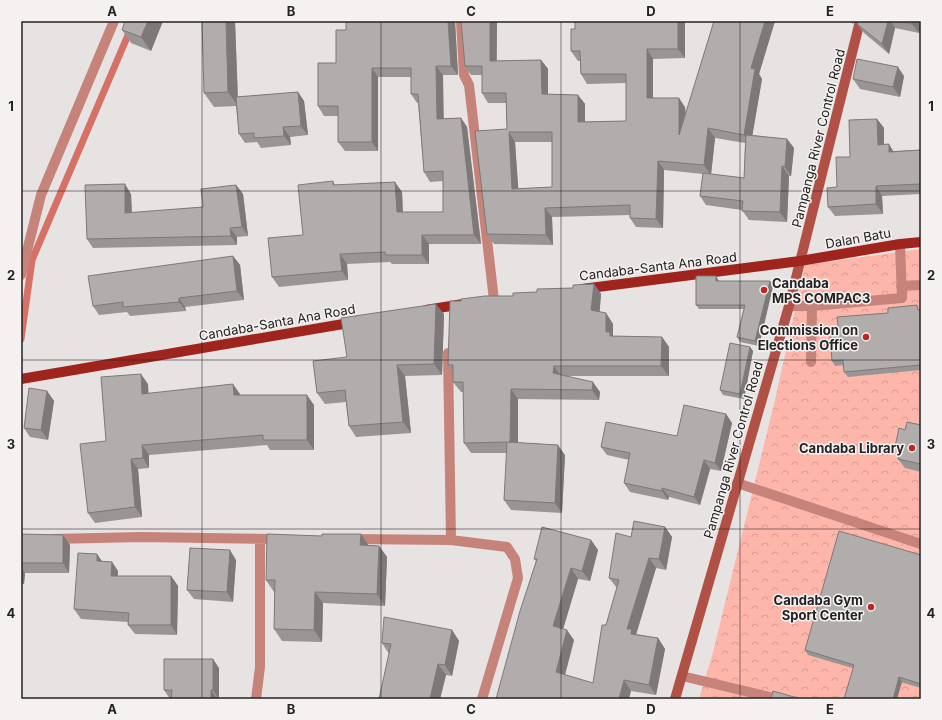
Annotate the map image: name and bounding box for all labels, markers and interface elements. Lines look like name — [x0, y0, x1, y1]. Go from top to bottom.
text: A — [107, 3, 117, 19]
text: B — [287, 3, 296, 19]
text: C — [466, 3, 476, 19]
text: D — [646, 3, 656, 19]
text: E — [826, 3, 834, 19]
street label: Pampanga River Control Road — [788, 47, 848, 229]
text: 1 — [8, 98, 14, 114]
text: 1 — [928, 98, 934, 114]
street label: Dalan Batu — [824, 224, 892, 252]
street label: Candaba-Santa Ana Road — [578, 248, 738, 284]
text: 2 — [7, 267, 15, 283]
text: 2 — [927, 267, 935, 283]
place label: Candaba MPS COMPAC3 — [772, 275, 870, 306]
marker: Candaba MPS COMPAC3 — [759, 285, 769, 295]
street label: Candaba-Santa Ana Road — [197, 300, 357, 344]
place label: Commission on Elections Office — [758, 322, 858, 353]
marker: Commission on Elections Office — [861, 332, 871, 342]
street label: Pampanga River Control Road — [700, 360, 766, 540]
text: 3 — [7, 436, 15, 452]
text: 3 — [927, 436, 935, 452]
place label: Candaba Library — [799, 440, 904, 456]
marker: Candaba Library — [907, 443, 917, 453]
place label: Candaba Gym Sport Center — [774, 592, 864, 623]
marker: Candaba Gym Sport Center — [866, 602, 876, 612]
text: 4 — [7, 605, 16, 621]
text: 4 — [927, 605, 936, 621]
text: A — [107, 701, 117, 717]
text: B — [287, 701, 296, 717]
text: C — [466, 701, 476, 717]
text: D — [646, 701, 656, 717]
text: E — [826, 701, 834, 717]

